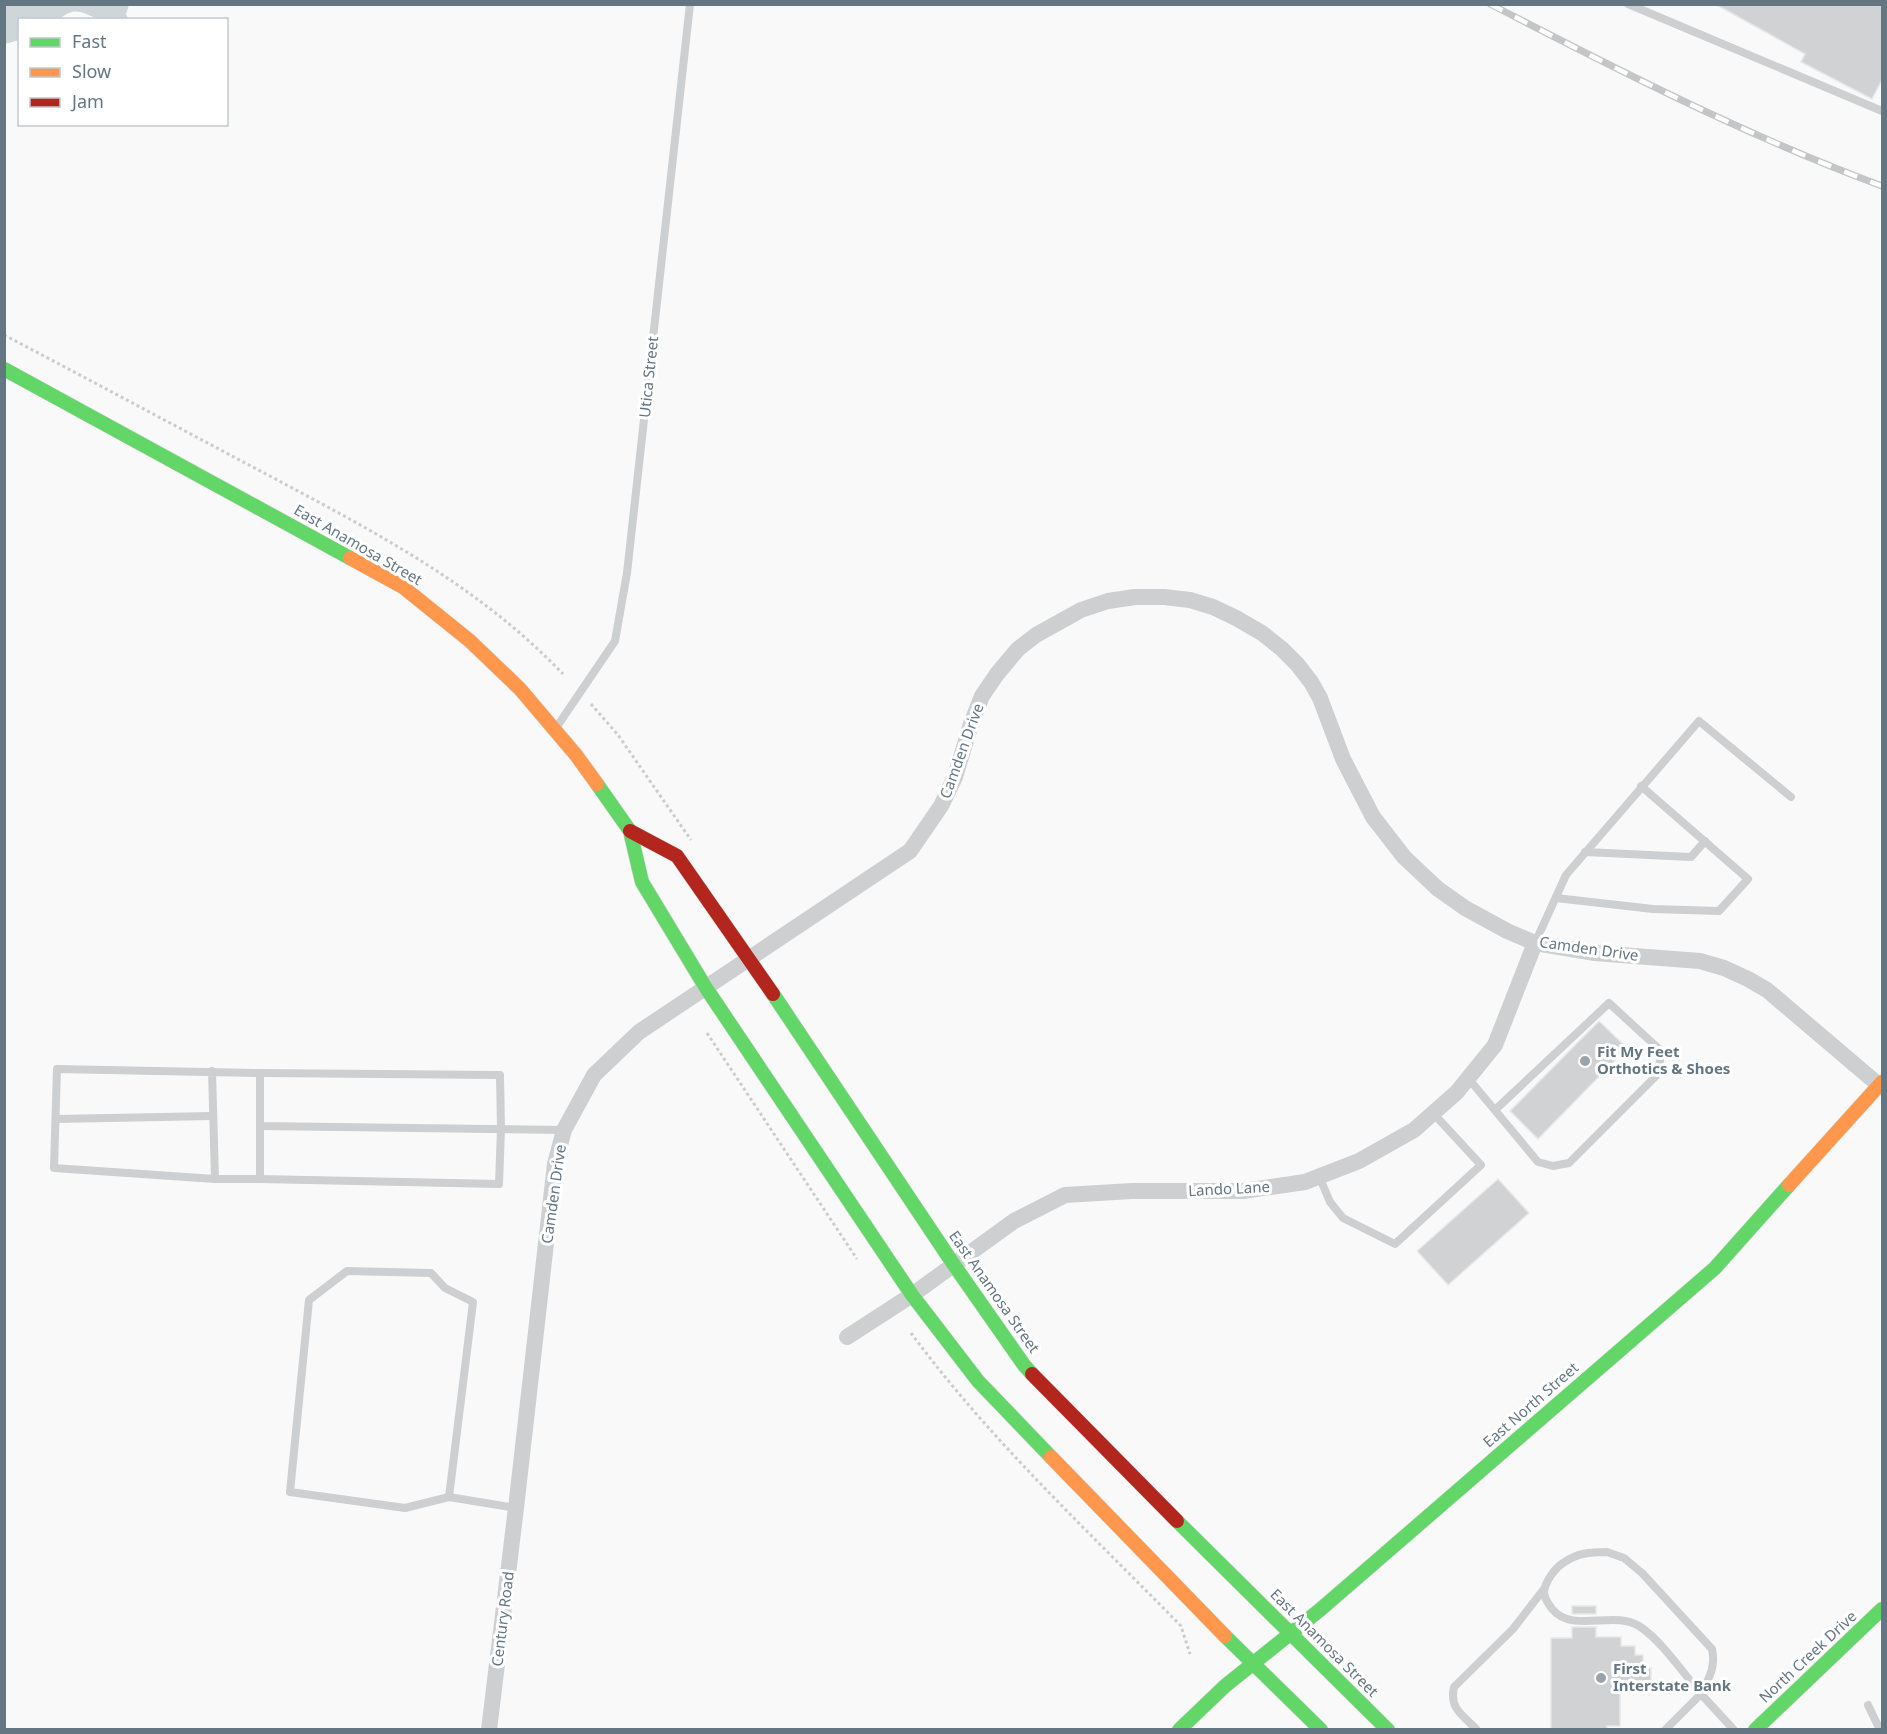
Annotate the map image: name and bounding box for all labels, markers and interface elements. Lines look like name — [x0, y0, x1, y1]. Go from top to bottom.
legend — [18, 18, 228, 126]
text: Fast — [72, 29, 107, 53]
text: Slow — [72, 59, 111, 83]
text: Jam — [70, 89, 104, 113]
street label: Utica Street — [634, 335, 662, 419]
street label: East Anamosa Street — [291, 499, 427, 589]
street label: Camden Drive — [935, 700, 988, 801]
street label: Camden Drive — [1538, 931, 1640, 965]
place label: Fit My Feet Orthotics & Shoes — [1597, 1041, 1730, 1078]
marker: Fit My Feet Orthotics & Shoes — [1578, 1054, 1592, 1068]
street label: Camden Drive — [536, 1143, 570, 1245]
street label: Lando Lane — [1188, 1176, 1270, 1200]
street label: East Anamosa Street — [945, 1226, 1045, 1357]
street label: East North Street — [1478, 1357, 1583, 1451]
street label: Century Road — [486, 1570, 518, 1668]
street label: East Anamosa Street — [1266, 1584, 1383, 1701]
street label: North Creek Drive — [1754, 1606, 1860, 1707]
place label: First Interstate Bank — [1613, 1658, 1732, 1695]
marker: First Interstate Bank — [1594, 1671, 1608, 1685]

